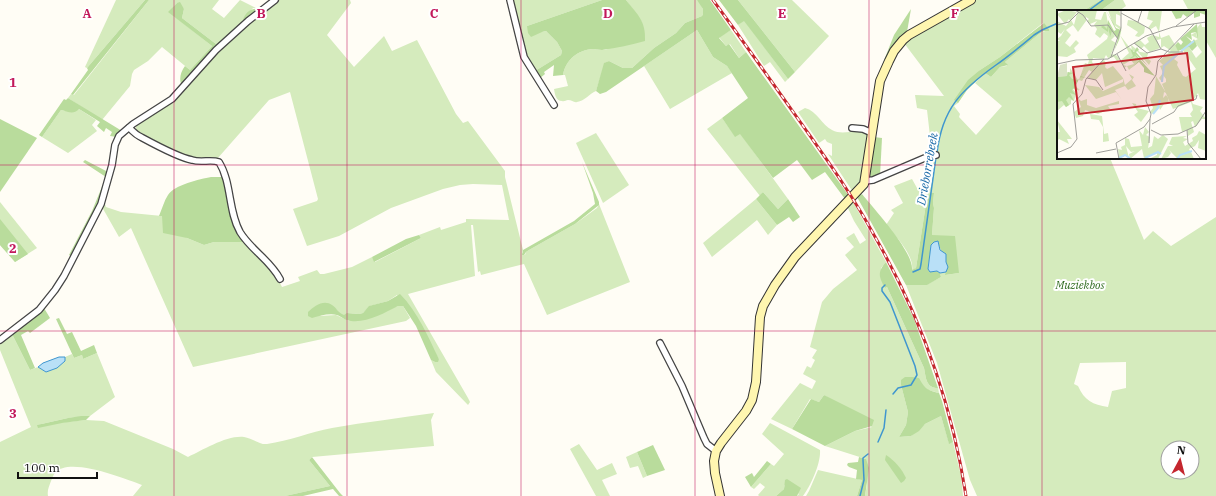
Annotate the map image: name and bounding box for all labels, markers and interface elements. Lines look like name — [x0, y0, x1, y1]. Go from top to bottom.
text: A — [82, 5, 92, 22]
text: B — [256, 5, 266, 22]
text: C — [430, 5, 439, 22]
text: D — [603, 5, 613, 22]
text: E — [778, 5, 786, 22]
text: F — [951, 5, 959, 22]
inset map — [1057, 10, 1206, 159]
text: 1 — [9, 74, 17, 91]
water label: Drieborrebeek — [913, 131, 941, 207]
text: 2 — [9, 240, 17, 257]
park label: Muziekbos — [1054, 278, 1106, 292]
text: 3 — [9, 405, 17, 422]
north arrow — [1160, 440, 1200, 480]
text: N — [1176, 443, 1187, 458]
scale bar — [18, 454, 97, 480]
text: 100 m — [24, 460, 60, 475]

